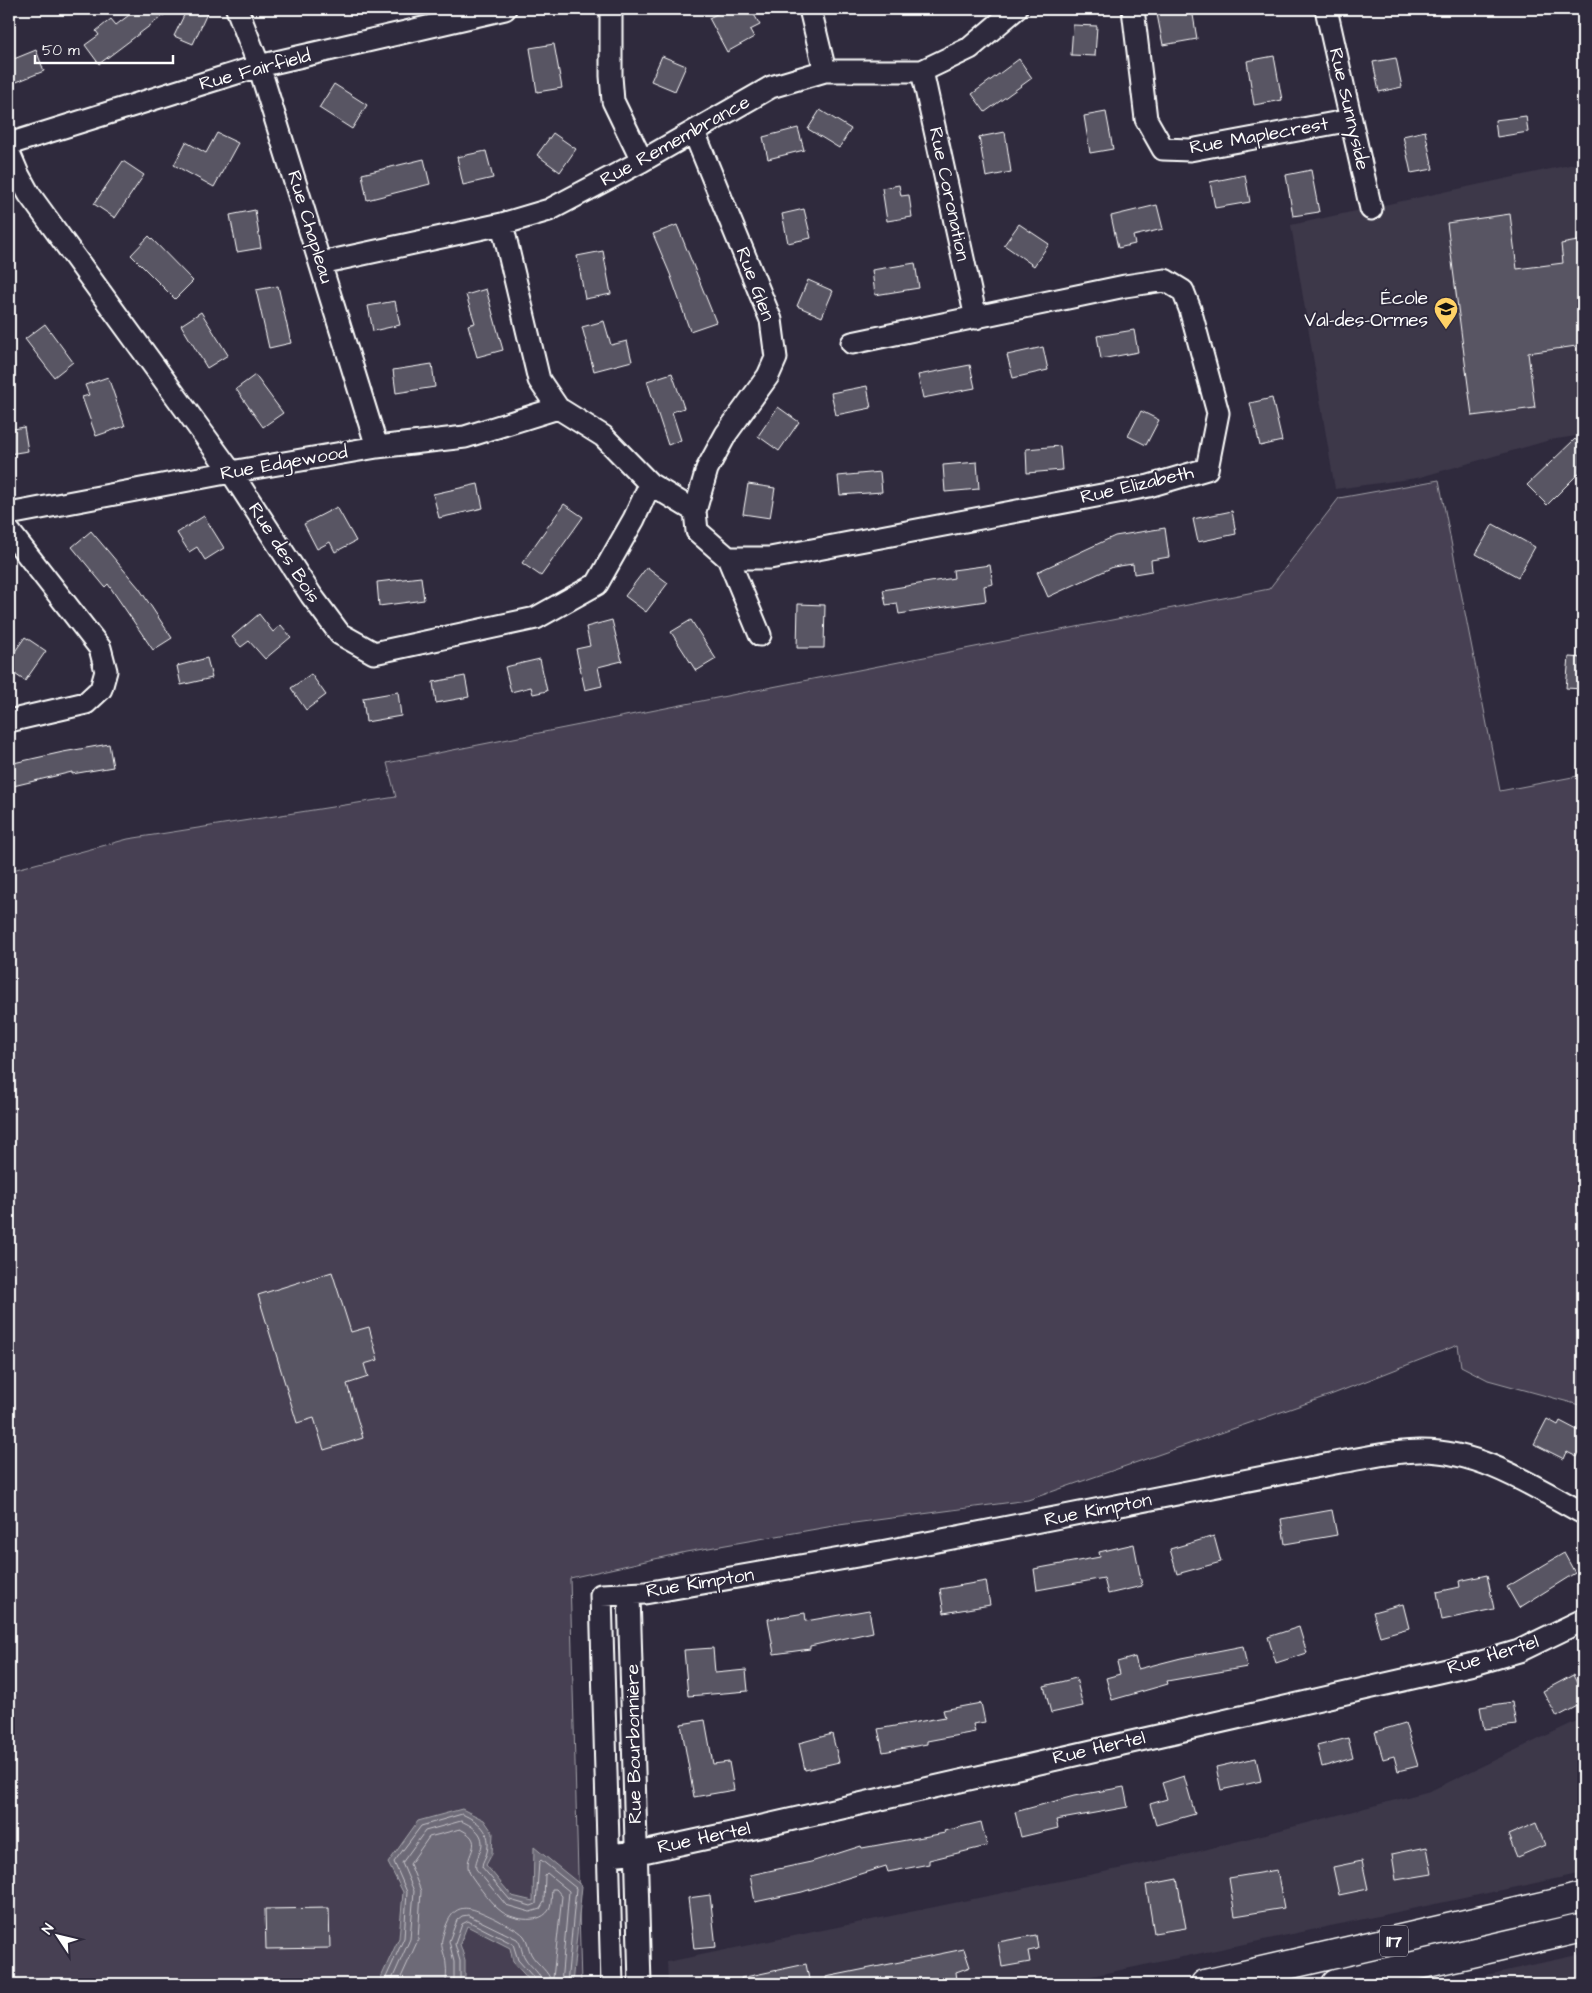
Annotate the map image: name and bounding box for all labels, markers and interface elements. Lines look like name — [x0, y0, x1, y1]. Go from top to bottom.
scale bar — [35, 32, 172, 64]
text: 50 m — [42, 40, 80, 61]
street label: Rue Fairfield — [196, 42, 314, 98]
street label: Rue Sunnyside — [1321, 45, 1376, 173]
street label: Rue Remembrance — [595, 89, 755, 193]
street label: Rue Maplecrest — [1188, 110, 1331, 161]
street label: Rue Coronation — [922, 125, 976, 263]
street label: Rue Chapleau — [280, 167, 340, 287]
street label: Rue Glen — [729, 243, 781, 325]
place label: École Val-des-Ormes — [1304, 285, 1428, 334]
school or university icon: École Val-des-Ormes — [1433, 296, 1459, 330]
street label: Rue Edgewood — [218, 438, 350, 488]
street label: Rue Elizabeth — [1078, 459, 1197, 511]
street label: Rue des Bois — [241, 497, 327, 609]
street label: Rue Kimpton — [1042, 1486, 1154, 1534]
street label: Rue Kimpton — [644, 1561, 756, 1605]
street label: Rue Hertel — [1444, 1628, 1542, 1682]
street label: Rue Bourbonnière — [619, 1664, 649, 1824]
street label: Rue Hertel — [1050, 1724, 1148, 1772]
street label: Rue Hertel — [655, 1815, 753, 1861]
north arrow — [32, 1910, 82, 1960]
text: N — [37, 1920, 59, 1938]
road number: 117 — [1380, 1925, 1408, 1956]

